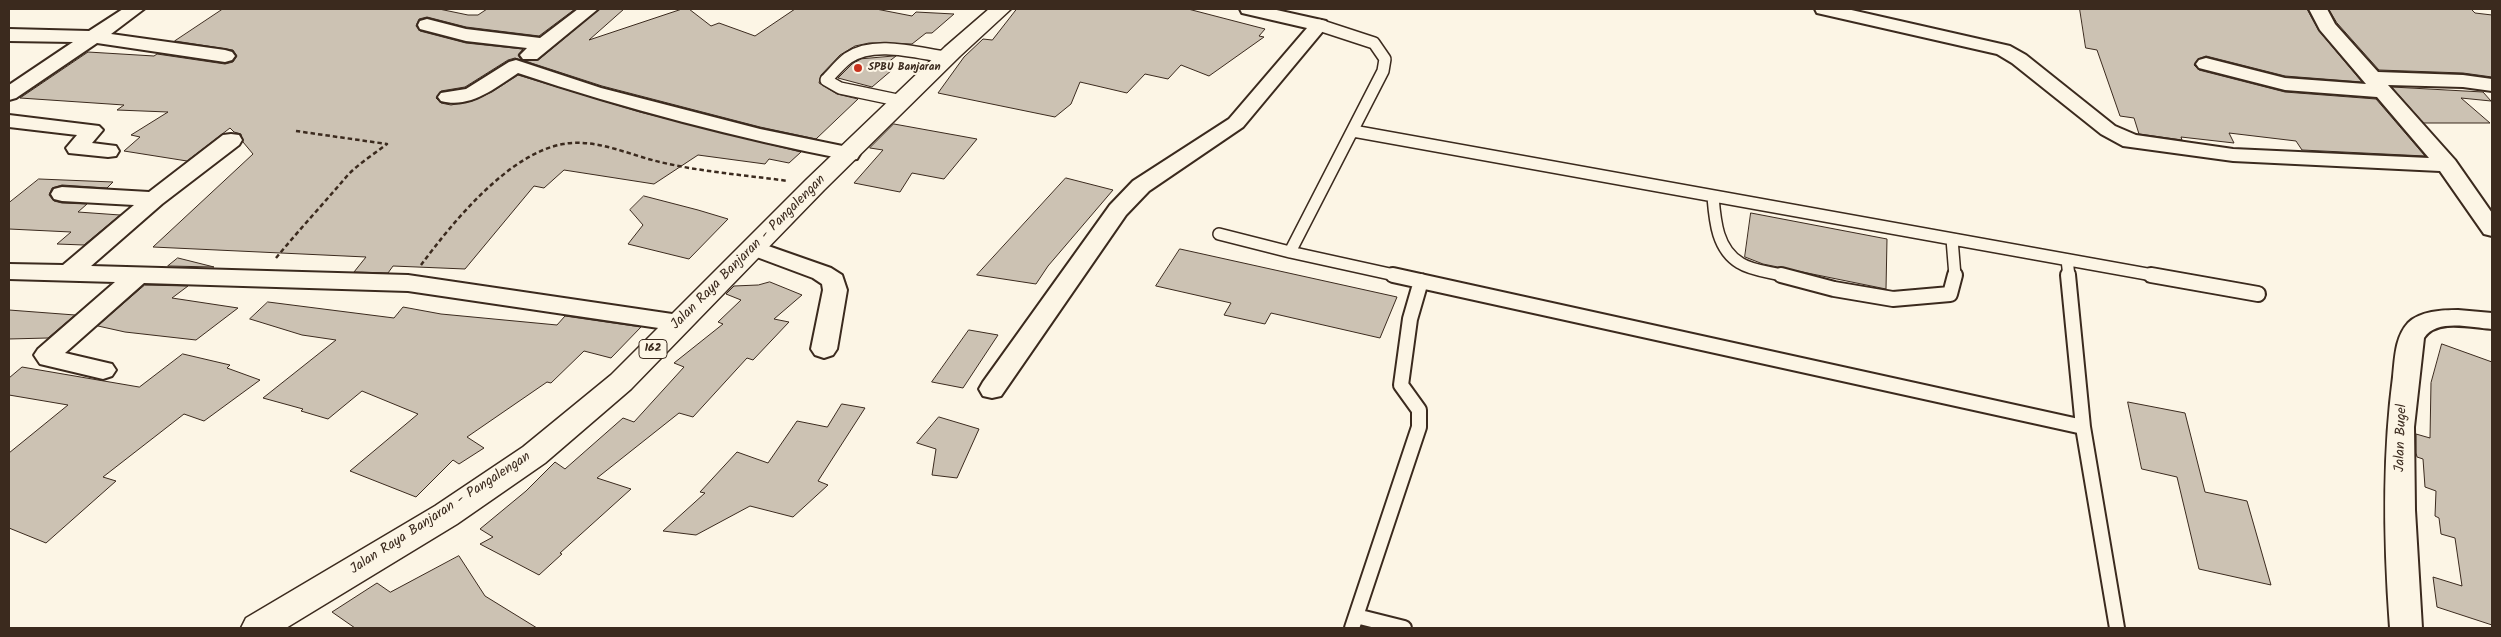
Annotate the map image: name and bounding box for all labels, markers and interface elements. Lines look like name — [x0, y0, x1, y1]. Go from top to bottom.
place label: SPBU Banjaran — [868, 61, 940, 75]
marker: SPBU Banjaran — [852, 62, 864, 74]
street label: Jalan Raya Banjaran - Pangalengan — [668, 172, 830, 334]
road number: 162 — [639, 339, 667, 358]
street label: Jalan Bugel — [2392, 404, 2412, 472]
street label: Jalan Raya Banjaran - Pangalengan — [348, 449, 534, 579]

